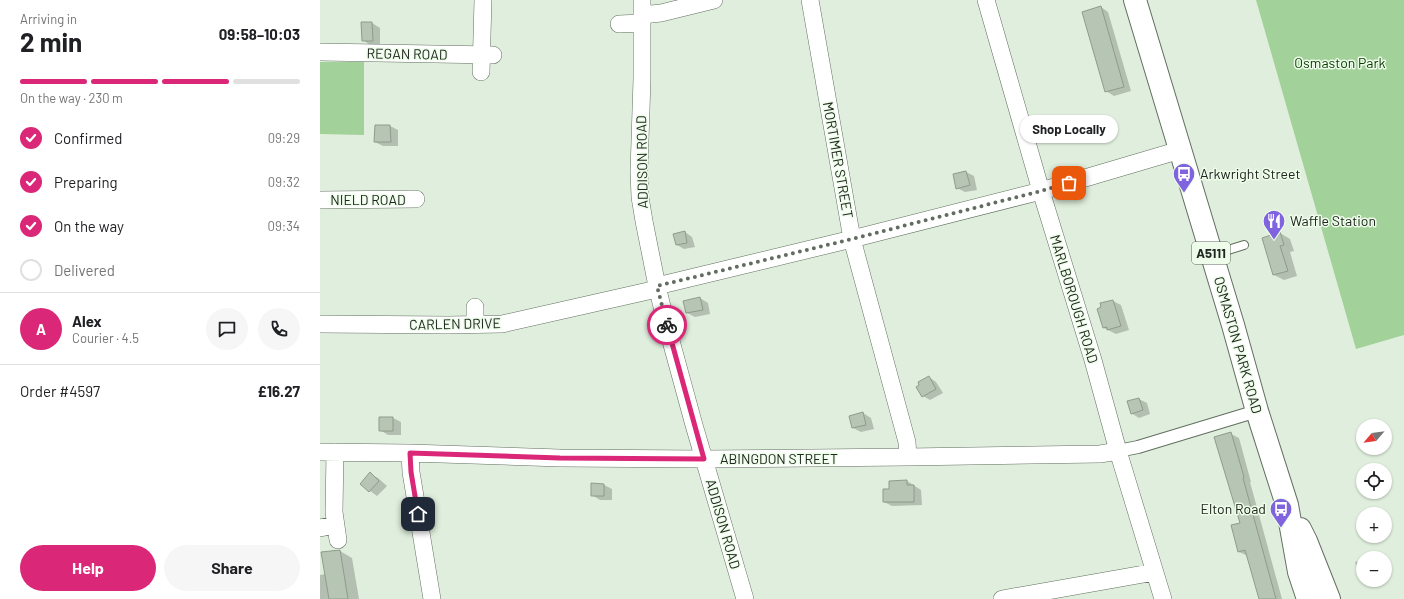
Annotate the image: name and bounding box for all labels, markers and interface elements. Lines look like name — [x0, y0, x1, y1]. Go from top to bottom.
text: Arriving in — [20, 11, 77, 27]
text: 09:58–10:03 — [219, 25, 300, 43]
text: 2 min — [20, 26, 82, 57]
street label: REGAN ROAD — [366, 44, 448, 63]
park label: Osmaston Park — [1294, 54, 1386, 71]
text: On the way · 230 m — [20, 90, 123, 106]
street label: MORTIMER STREET — [820, 100, 857, 220]
street label: ADDISON ROAD — [632, 115, 651, 209]
callout: Shop Locally — [1020, 115, 1118, 143]
text: Shop Locally — [1032, 121, 1106, 137]
icon: check — [20, 127, 42, 149]
text: Confirmed — [54, 129, 122, 147]
text: 09:29 — [268, 130, 300, 146]
bus stop icon: Arkwright Street — [1171, 161, 1197, 194]
place label: Arkwright Street — [1200, 165, 1301, 182]
pin — [1052, 166, 1086, 200]
icon: check — [20, 171, 42, 193]
icon: bag — [1058, 172, 1080, 194]
text: Preparing — [54, 173, 118, 191]
text: 09:32 — [268, 174, 300, 190]
street label: NIELD ROAD — [330, 191, 406, 208]
restaurant icon: Waffle Station — [1261, 208, 1287, 241]
place label: Waffle Station — [1290, 212, 1376, 229]
icon: check — [20, 215, 42, 237]
text: On the way — [54, 217, 124, 235]
text: 09:34 — [268, 218, 300, 234]
street label: MARLBOROUGH ROAD — [1047, 232, 1102, 365]
road number: A5111 — [1192, 242, 1230, 264]
text: Delivered — [54, 261, 115, 279]
street label: OSMASTON PARK ROAD — [1211, 274, 1266, 415]
courier — [647, 305, 687, 345]
button: chat — [206, 308, 248, 350]
button: phone — [258, 308, 300, 350]
text: Alex — [72, 312, 102, 330]
street label: CARLEN DRIVE — [409, 314, 501, 333]
icon: bike — [656, 314, 678, 336]
text: A — [36, 320, 46, 338]
text: Courier · 4.5 — [72, 330, 139, 346]
text: Order #4597 — [20, 382, 100, 400]
text: £16.27 — [258, 382, 300, 400]
north arrow — [1356, 419, 1392, 455]
map controls — [1356, 419, 1392, 587]
street label: ABINGDON STREET — [720, 450, 838, 467]
button: locate — [1356, 463, 1392, 499]
street label: ADDISON ROAD — [702, 477, 744, 571]
bus stop icon: Elton Road — [1268, 496, 1294, 529]
pin — [401, 497, 435, 531]
place label: Elton Road — [1200, 500, 1266, 517]
icon: home — [407, 503, 429, 525]
button: + — [1356, 507, 1392, 543]
button: Help — [20, 545, 156, 591]
button: Share — [164, 545, 300, 591]
button: − — [1356, 551, 1392, 587]

